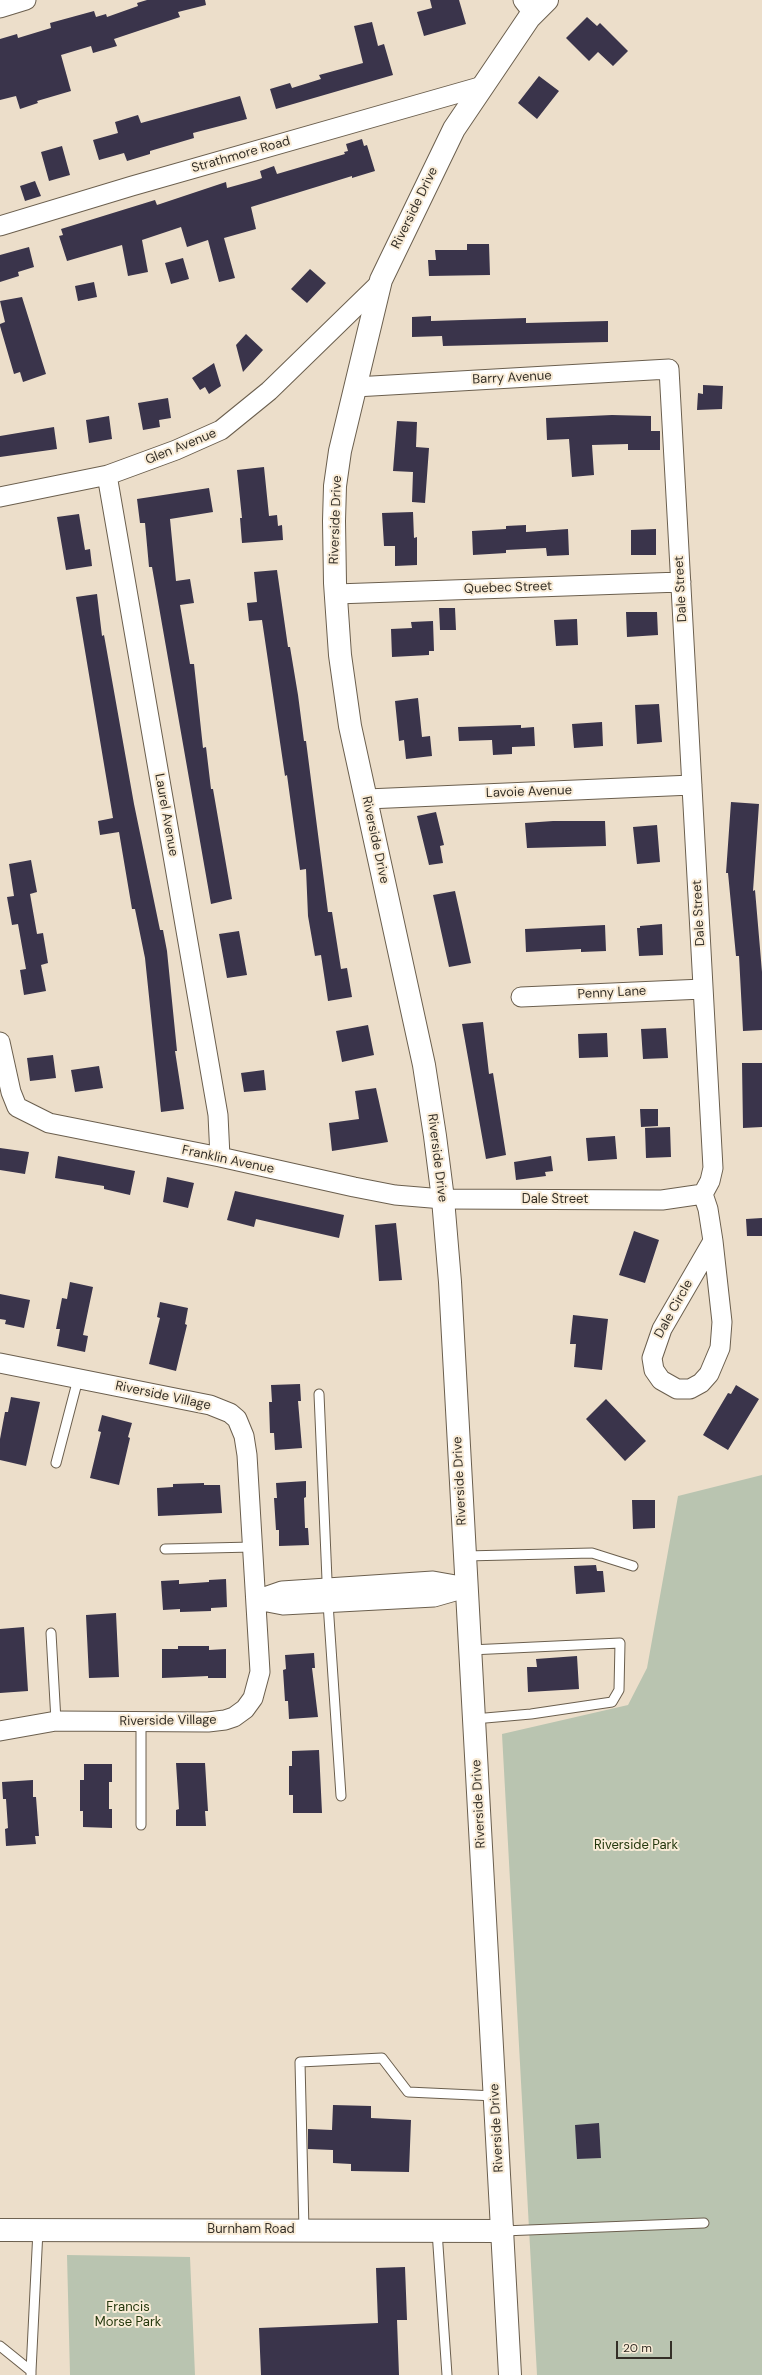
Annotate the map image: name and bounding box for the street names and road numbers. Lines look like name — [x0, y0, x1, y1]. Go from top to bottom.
street label: Strathmore Road — [190, 133, 292, 177]
street label: Riverside Drive — [388, 165, 442, 251]
street label: Barry Avenue — [472, 368, 552, 388]
street label: Glen Avenue — [143, 426, 219, 468]
street label: Riverside Drive — [327, 475, 345, 565]
street label: Dale Street — [671, 555, 691, 623]
street label: Quebec Street — [464, 579, 552, 597]
street label: Laurel Avenue — [151, 772, 181, 858]
street label: Lavoie Avenue — [486, 783, 572, 801]
street label: Riverside Drive — [358, 795, 392, 885]
street label: Dale Street — [689, 879, 709, 947]
street label: Penny Lane — [577, 983, 647, 1003]
street label: Riverside Drive — [424, 1113, 450, 1203]
street label: Franklin Avenue — [180, 1143, 276, 1177]
street label: Dale Street — [522, 1192, 588, 1208]
street label: Dale Circle — [652, 1277, 696, 1341]
street label: Riverside Village — [114, 1378, 212, 1414]
street label: Riverside Drive — [450, 1436, 470, 1526]
street label: Riverside Village — [119, 1712, 217, 1730]
street label: Riverside Drive — [469, 1759, 489, 1849]
street label: Riverside Drive — [487, 2083, 507, 2173]
street label: Burnham Road — [207, 2222, 295, 2238]

